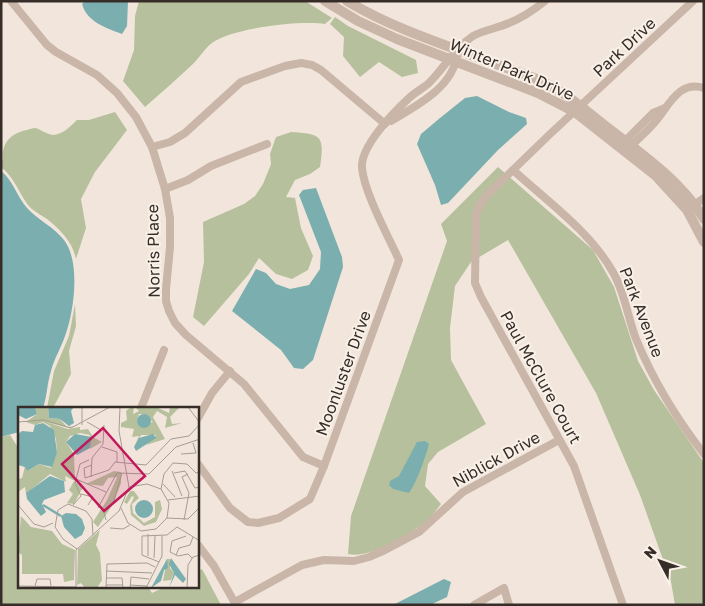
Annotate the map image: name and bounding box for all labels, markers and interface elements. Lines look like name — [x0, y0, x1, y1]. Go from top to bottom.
street label: Park Drive — [589, 13, 659, 81]
street label: Winter Park Drive — [447, 34, 577, 104]
street label: Norris Place — [142, 204, 164, 298]
street label: Park Avenue — [616, 264, 668, 360]
street label: Paul McClure Court — [496, 307, 586, 447]
street label: Moonluster Drive — [311, 308, 375, 438]
inset map — [18, 407, 199, 588]
street label: Niblick Drive — [449, 427, 543, 491]
north arrow — [635, 536, 685, 586]
text: N — [640, 543, 660, 562]

